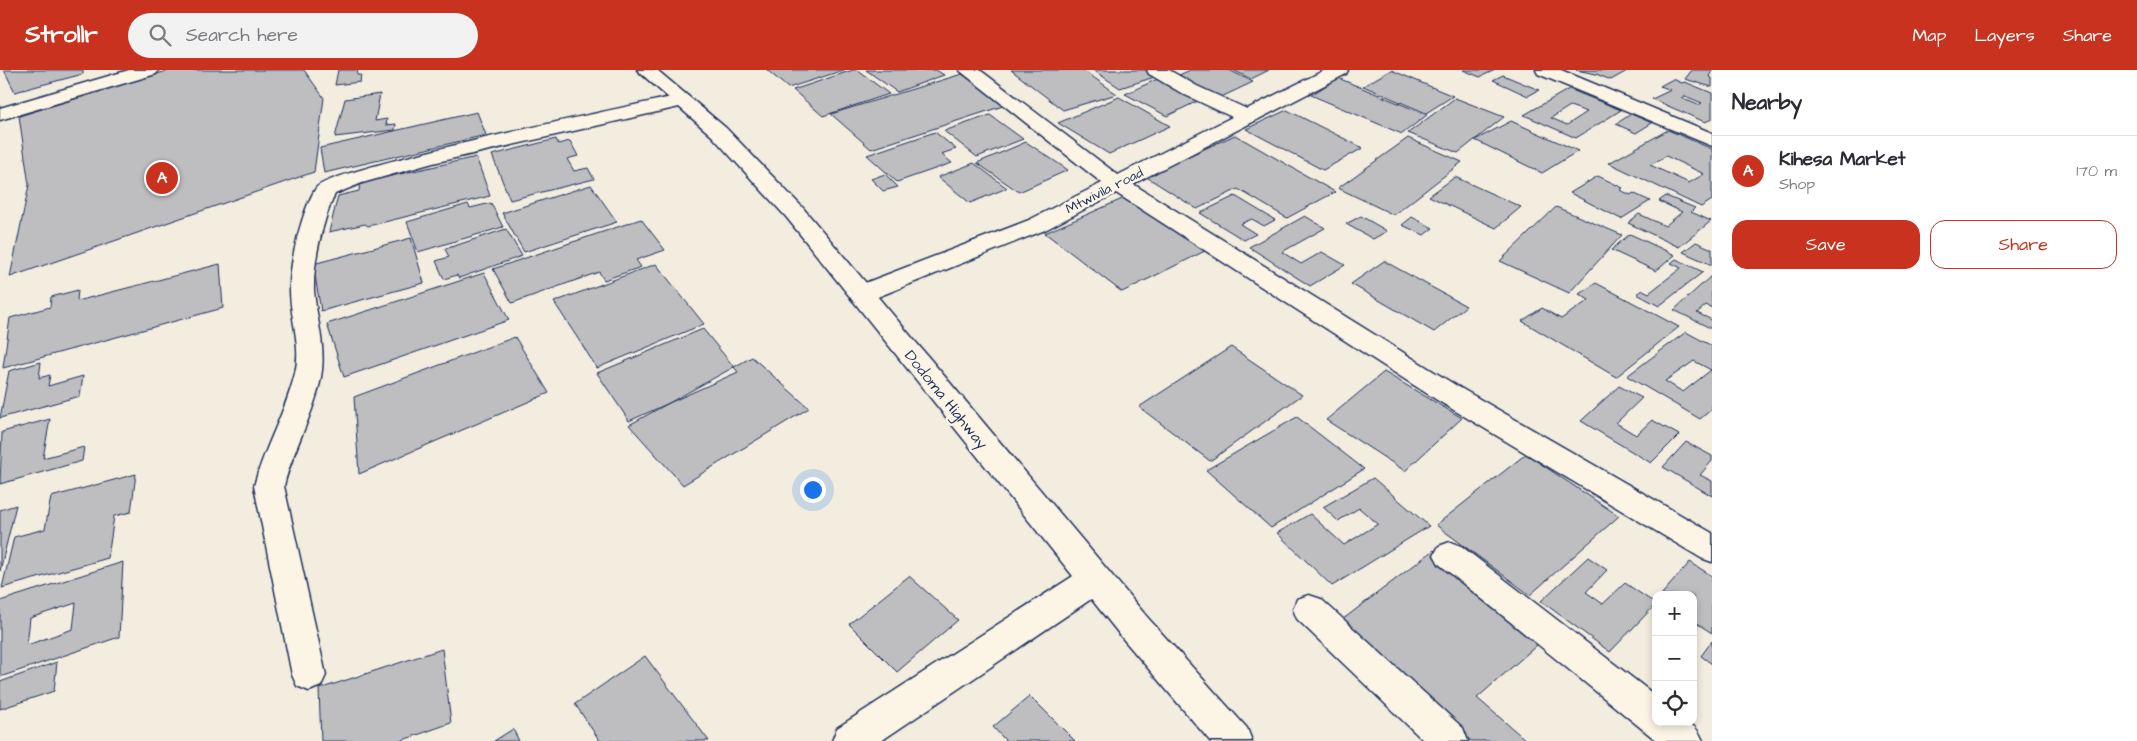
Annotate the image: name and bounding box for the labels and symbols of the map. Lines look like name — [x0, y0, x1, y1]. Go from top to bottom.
pin: A — [146, 159, 178, 197]
street label: Mtwivila road — [1062, 163, 1147, 219]
street label: Dodoma Highway — [899, 345, 993, 455]
your location — [800, 477, 826, 503]

